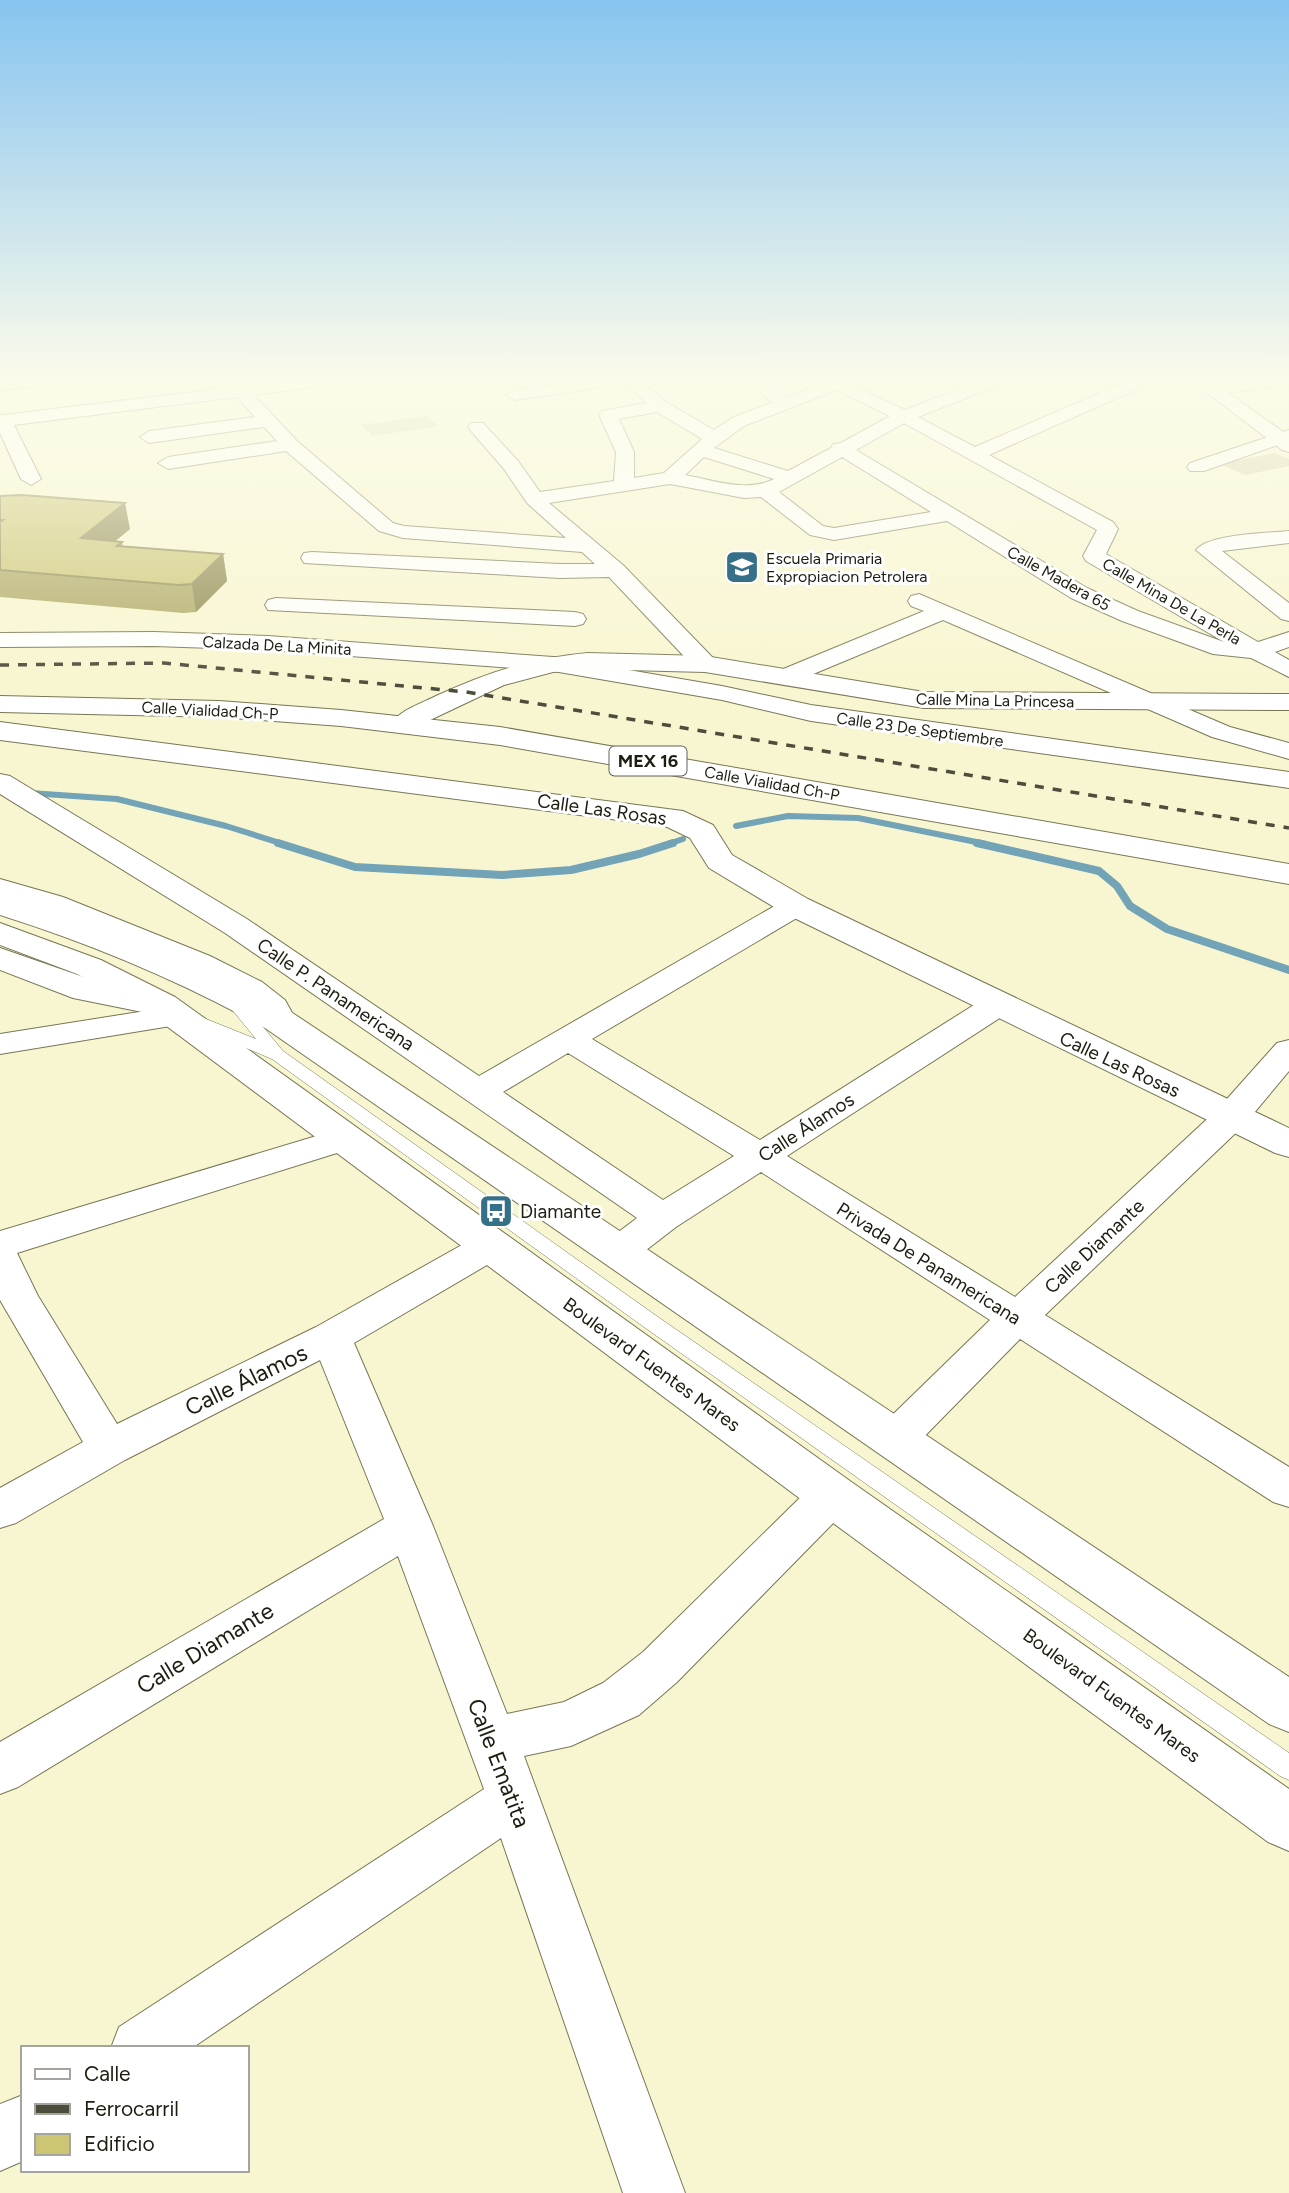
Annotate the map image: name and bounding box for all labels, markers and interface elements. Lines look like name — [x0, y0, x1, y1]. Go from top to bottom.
street label: Calle Madera 65 — [1004, 542, 1114, 615]
school or university icon: Escuela Primaria Expropiacion Petrolera — [723, 548, 761, 586]
place label: Escuela Primaria Expropiacion Petrolera — [766, 549, 927, 586]
street label: Calle Mina De La Perla — [1099, 554, 1244, 649]
street label: Calzada De La Minita — [202, 632, 352, 659]
street label: Calle Mina La Princesa — [916, 690, 1074, 711]
street label: Calle Vialidad Ch-P — [141, 697, 279, 724]
street label: Calle 23 De Septiembre — [835, 708, 1005, 751]
road number: MEX 16 — [610, 746, 686, 776]
street label: Calle Vialidad Ch-P — [703, 762, 841, 805]
street label: Calle Las Rosas — [536, 789, 668, 830]
street label: Calle P. Panamericana — [253, 933, 419, 1056]
street label: Calle Las Rosas — [1056, 1027, 1184, 1102]
street label: Calle Álamos — [754, 1088, 859, 1167]
bus stop icon: Diamante — [477, 1192, 515, 1230]
street label: Calle Diamante — [1040, 1194, 1149, 1298]
street label: Privada De Panamericana — [832, 1197, 1025, 1330]
place label: Diamante — [520, 1200, 601, 1223]
street label: Boulevard Fuentes Mares — [559, 1292, 745, 1436]
street label: Calle Álamos — [180, 1338, 312, 1422]
street label: Calle Diamante — [131, 1596, 279, 1700]
street label: Boulevard Fuentes Mares — [1019, 1623, 1205, 1767]
street label: Calle Ematita — [462, 1694, 536, 1832]
legend — [21, 2046, 248, 2172]
text: Calle — [84, 2061, 131, 2086]
text: Ferrocarril — [84, 2096, 179, 2121]
text: Edificio — [84, 2131, 155, 2156]

